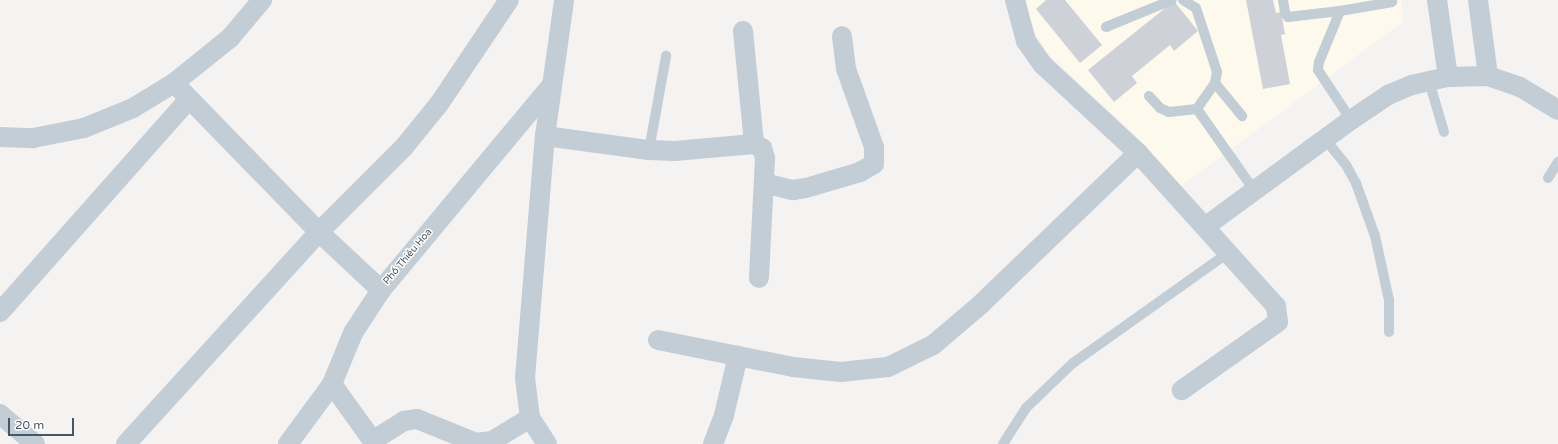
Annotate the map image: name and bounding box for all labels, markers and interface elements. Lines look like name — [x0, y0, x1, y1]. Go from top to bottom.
street label: Phố Thiều Hoa — [381, 227, 435, 287]
scale bar — [10, 410, 76, 436]
text: 20 m — [15, 418, 44, 432]

